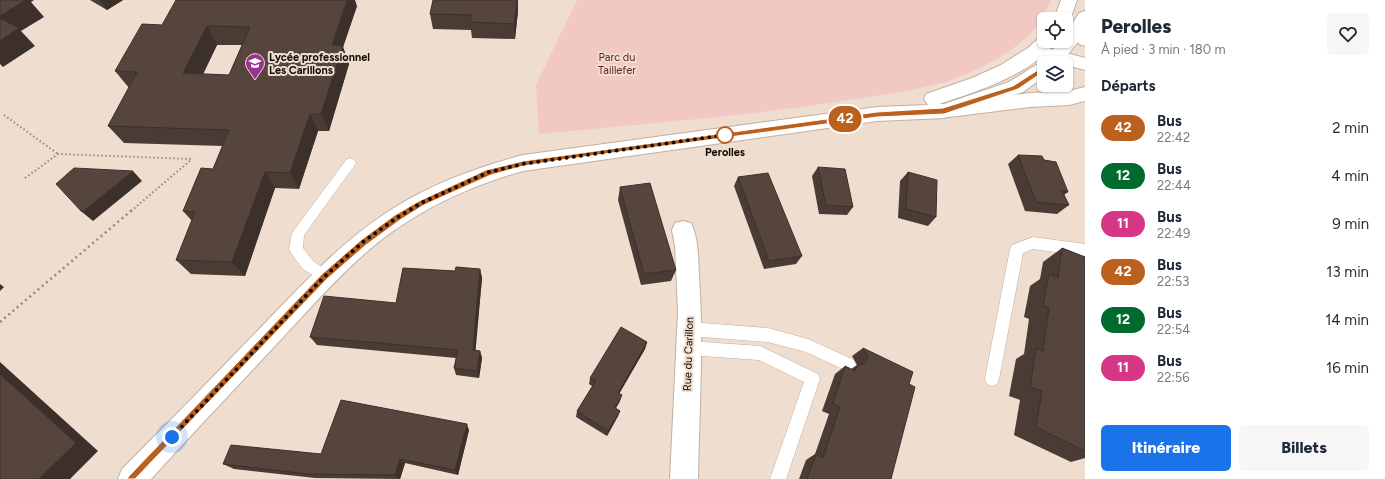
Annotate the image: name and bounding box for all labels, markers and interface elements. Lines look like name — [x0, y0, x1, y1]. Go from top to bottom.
map controls — [1037, 12, 1073, 92]
button: locate — [1037, 12, 1073, 48]
button: heart — [1327, 13, 1369, 55]
text: Perolles — [1101, 15, 1171, 38]
text: À pied · 3 min · 180 m — [1101, 42, 1225, 57]
place label: Lycée professionnel Les Carillons — [269, 51, 370, 77]
park label: Parc du Taillefer — [598, 51, 636, 77]
school or university icon: Lycée professionnel Les Carillons — [244, 52, 266, 80]
button: layers — [1037, 56, 1073, 92]
text: Départs — [1101, 77, 1156, 95]
line badge: 42 — [827, 106, 863, 132]
text: 42 — [837, 110, 853, 127]
text: Bus — [1157, 112, 1182, 130]
text: 42 — [1115, 119, 1131, 136]
text: 2 min — [1332, 119, 1369, 137]
marker: Perolles — [716, 126, 734, 144]
text: 22:42 — [1157, 130, 1190, 145]
place label: Perolles — [705, 146, 745, 159]
text: Bus — [1157, 160, 1182, 178]
text: 12 — [1116, 167, 1130, 184]
text: 4 min — [1331, 167, 1369, 185]
text: 22:44 — [1157, 178, 1191, 193]
text: Bus — [1157, 208, 1182, 226]
text: 11 — [1117, 215, 1129, 232]
text: 9 min — [1332, 215, 1369, 233]
text: 22:49 — [1157, 226, 1190, 241]
text: Bus — [1157, 256, 1182, 274]
text: 42 — [1115, 263, 1131, 280]
text: 13 min — [1326, 263, 1369, 281]
text: 22:53 — [1157, 274, 1189, 289]
text: Bus — [1157, 304, 1182, 322]
text: 12 — [1116, 311, 1130, 328]
text: 14 min — [1325, 311, 1369, 329]
street label: Rue du Carillon — [681, 317, 696, 391]
text: 22:54 — [1157, 322, 1190, 337]
text: Bus — [1157, 352, 1182, 370]
text: 11 — [1117, 359, 1129, 376]
text: 16 min — [1326, 359, 1369, 377]
text: 22:56 — [1157, 370, 1190, 385]
button: Itinéraire — [1101, 425, 1231, 471]
button: Billets — [1239, 425, 1369, 471]
your location — [162, 427, 182, 447]

